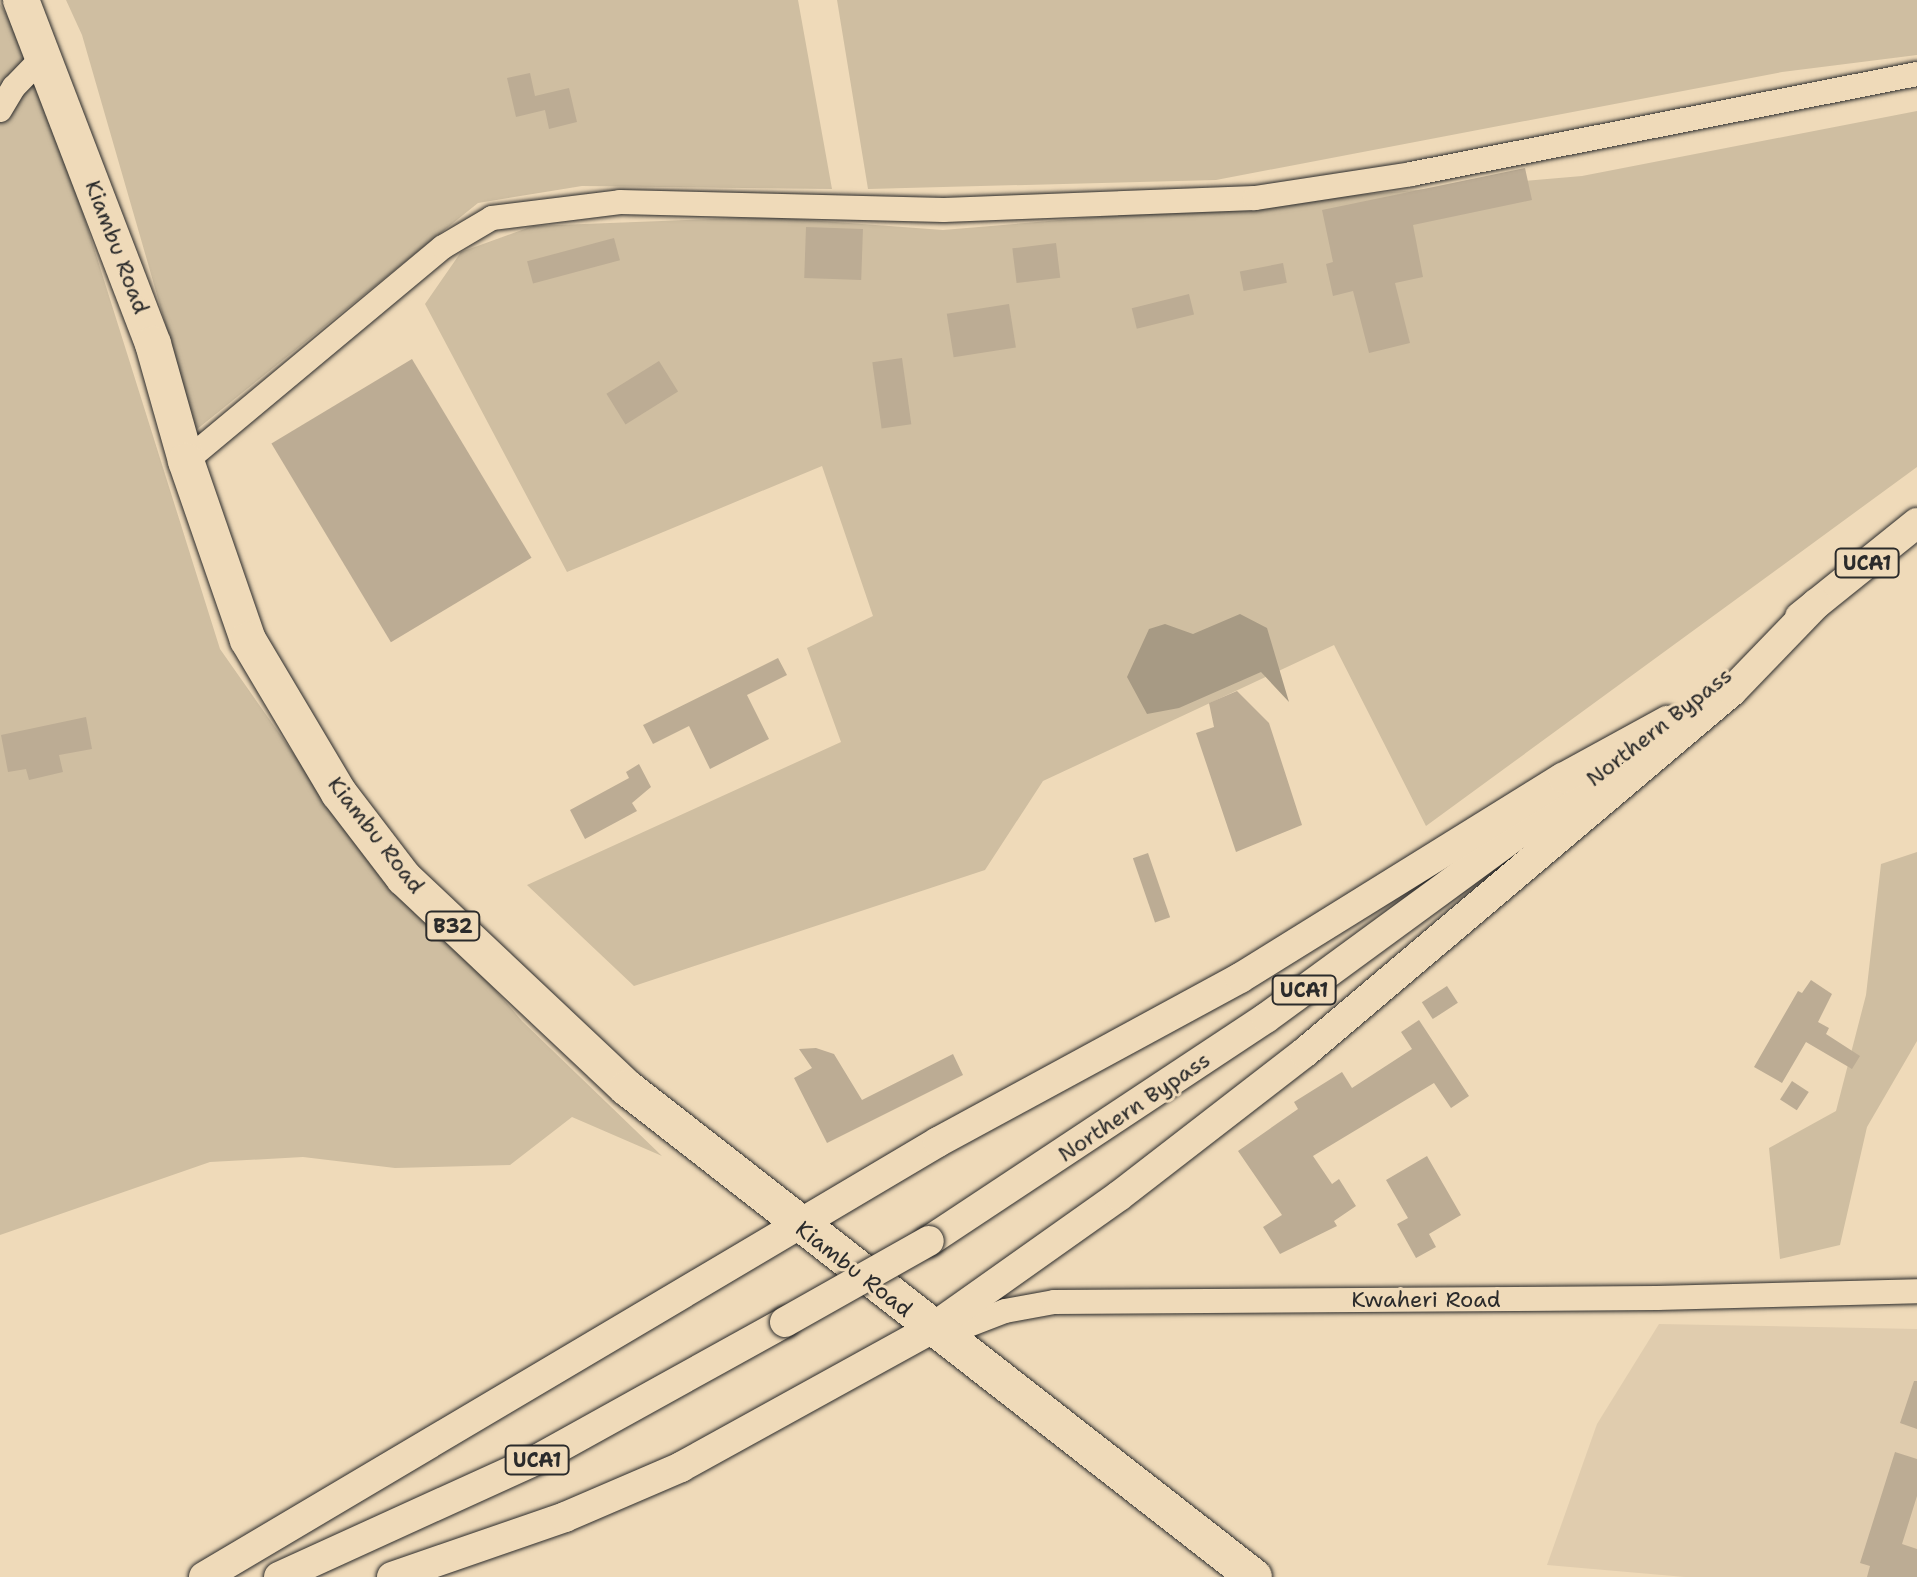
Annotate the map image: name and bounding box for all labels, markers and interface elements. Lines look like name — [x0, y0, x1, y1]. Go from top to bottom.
street label: Kiambu Road — [79, 177, 155, 317]
road number: UCA1 — [1833, 547, 1901, 579]
street label: Northern Bypass — [1581, 662, 1737, 792]
street label: Kiambu Road — [322, 771, 430, 899]
road number: B32 — [425, 910, 481, 942]
road number: UCA1 — [1270, 974, 1338, 1006]
street label: Northern Bypass — [1053, 1046, 1215, 1168]
street label: Kiambu Road — [790, 1215, 918, 1323]
street label: Kwaheri Road — [1351, 1287, 1501, 1313]
road number: UCA1 — [503, 1444, 571, 1476]

